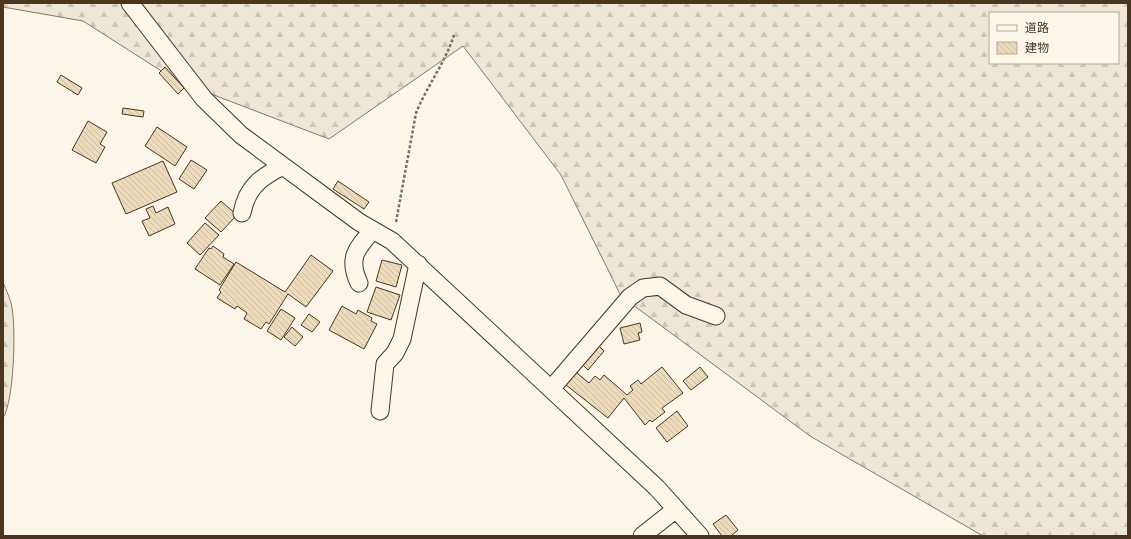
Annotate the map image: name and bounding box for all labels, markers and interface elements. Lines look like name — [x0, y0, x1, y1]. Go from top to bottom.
legend — [989, 12, 1119, 64]
text: 道路 — [1025, 21, 1049, 35]
text: 建物 — [1025, 41, 1049, 55]

